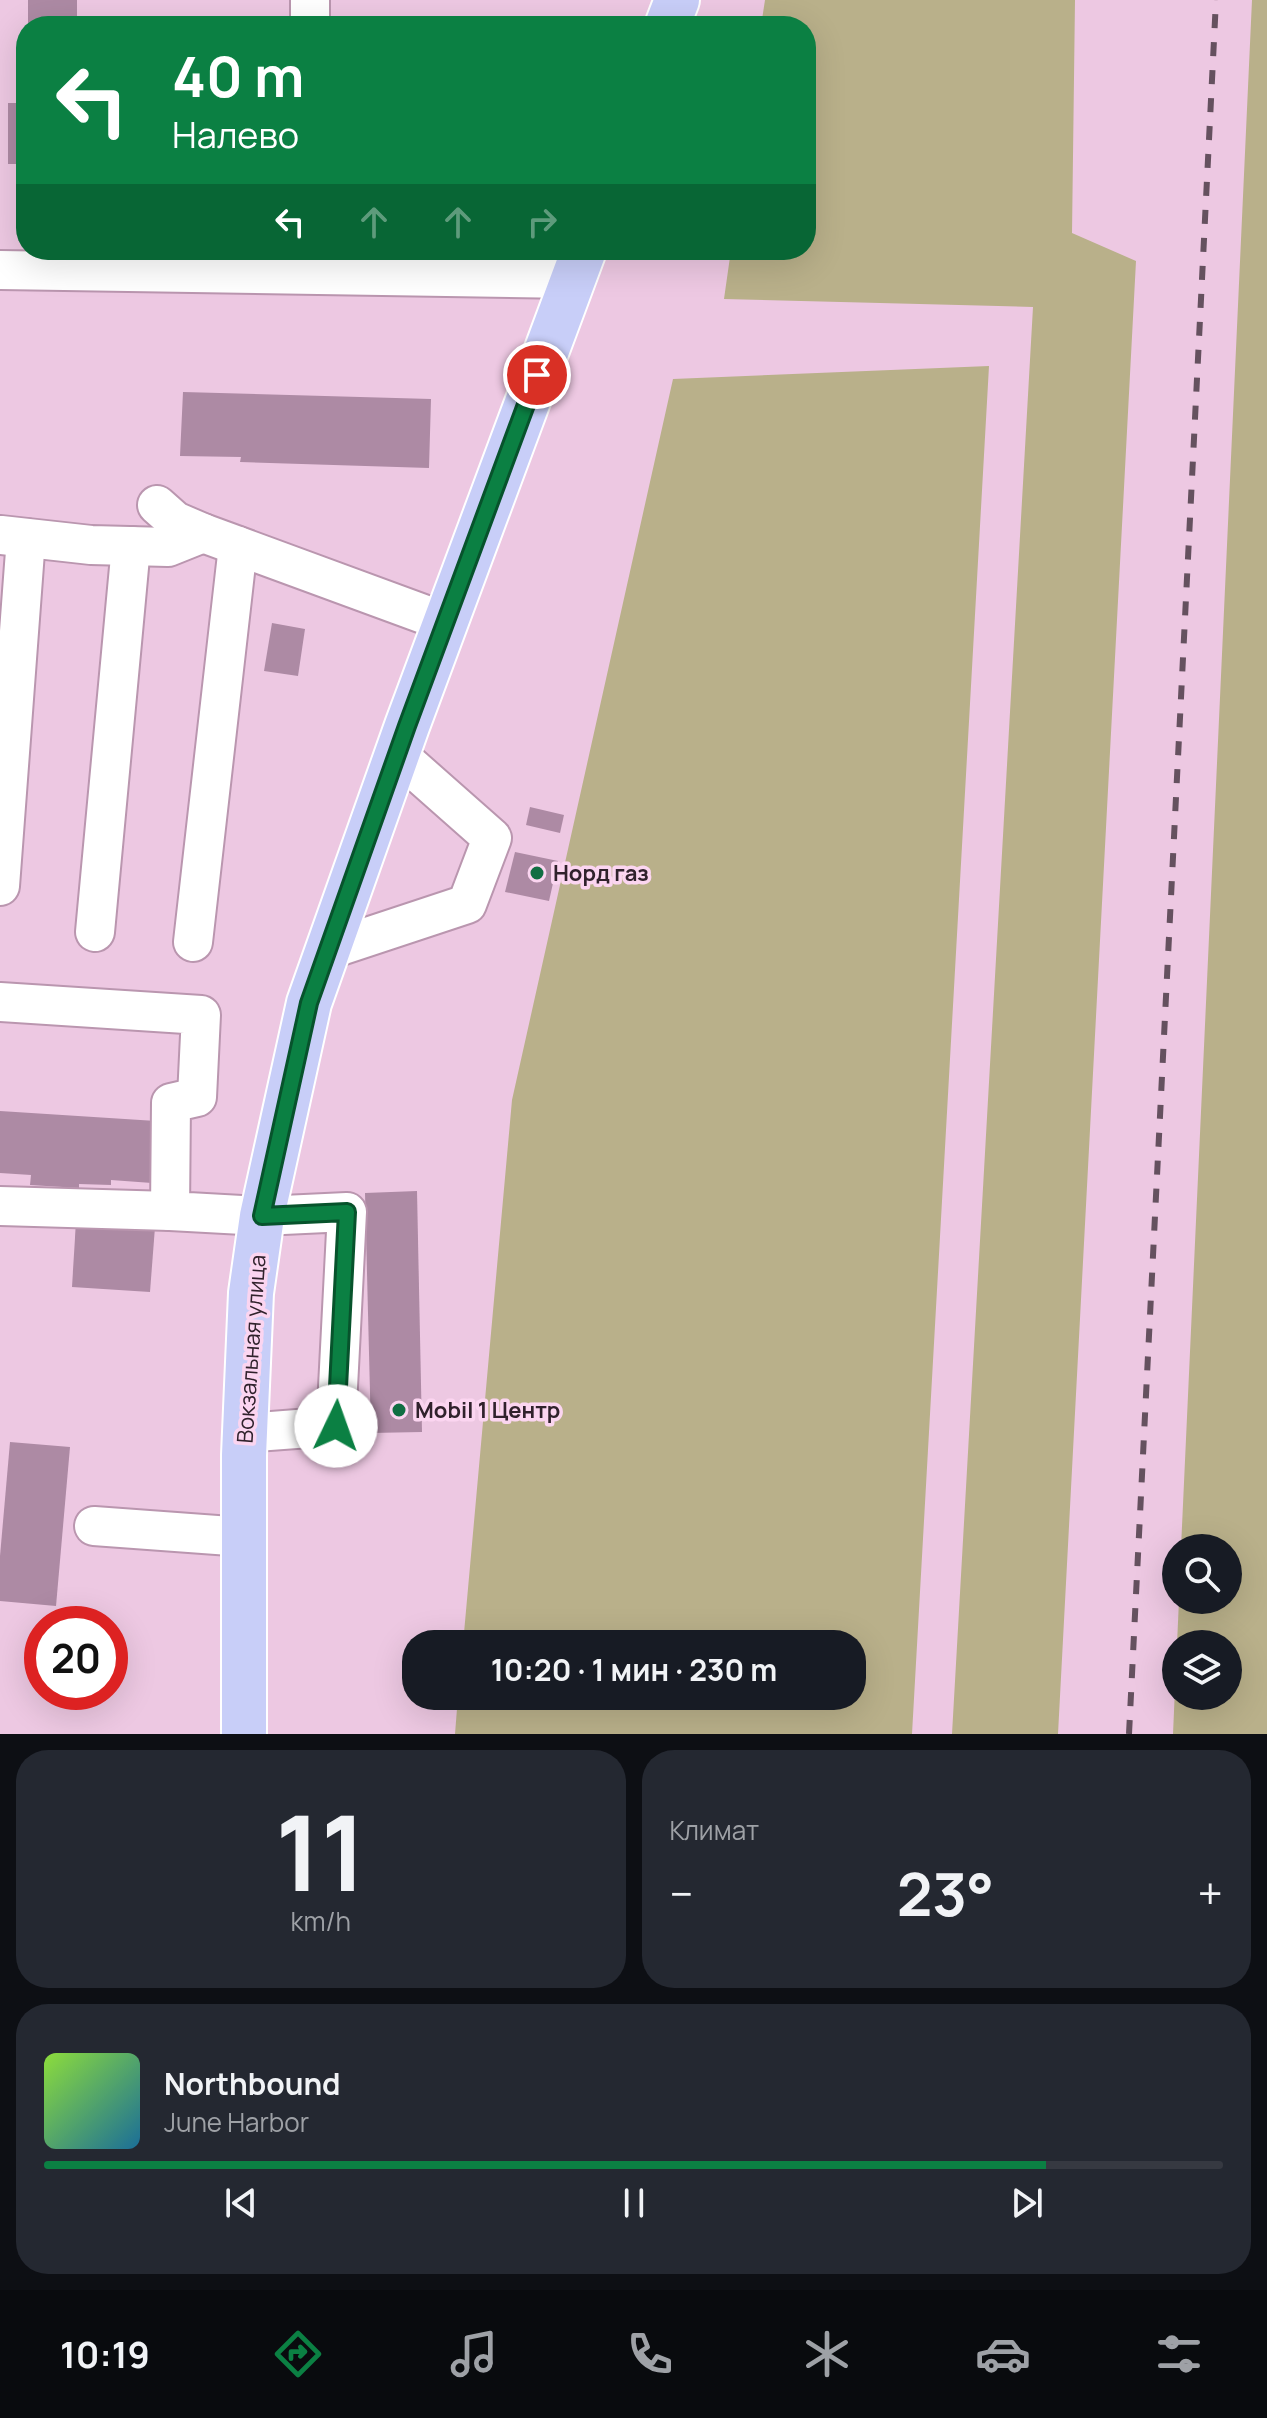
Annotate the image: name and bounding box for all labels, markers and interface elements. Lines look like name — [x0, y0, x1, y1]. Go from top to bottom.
text: 40 m — [172, 37, 304, 114]
icon: left — [40, 48, 144, 152]
text: Налево — [172, 110, 299, 159]
icon: left — [268, 200, 312, 244]
icon: ahead — [352, 200, 396, 244]
icon: ahead — [436, 200, 480, 244]
icon: right — [520, 200, 564, 244]
pin — [503, 341, 571, 409]
icon: arrive — [515, 353, 559, 397]
place label: Норд газ — [553, 858, 649, 888]
marker: Норд газ — [528, 864, 546, 882]
street label: Вокзальная улица — [229, 1254, 273, 1444]
position arrow — [294, 1384, 378, 1468]
place label: Mobil 1 Центр — [415, 1395, 560, 1425]
marker: Mobil 1 Центр — [390, 1401, 408, 1419]
map controls — [1162, 1534, 1242, 1710]
button: search — [1162, 1534, 1242, 1614]
speed limit sign: 20 — [24, 1606, 128, 1710]
button: layers — [1162, 1630, 1242, 1710]
text: 10:20 · 1 мин · 230 m — [491, 1649, 777, 1690]
text: 11 — [275, 1780, 366, 1922]
text: Климат — [670, 1812, 759, 1848]
text: 23° — [897, 1852, 994, 1934]
text: − — [670, 1863, 693, 1923]
text: + — [1198, 1863, 1223, 1923]
text: km/h — [291, 1903, 351, 1939]
text: Northbound — [164, 2063, 341, 2104]
text: June Harbor — [164, 2104, 309, 2140]
icon: previous — [219, 2181, 263, 2225]
icon: pause — [612, 2181, 656, 2225]
icon: next — [1005, 2181, 1049, 2225]
icon: directions — [270, 2326, 326, 2382]
icon: music — [446, 2326, 502, 2382]
icon: phone — [622, 2326, 678, 2382]
icon: climate — [799, 2326, 855, 2382]
icon: car — [975, 2326, 1031, 2382]
icon: filters — [1151, 2326, 1207, 2382]
text: 10:19 — [60, 2330, 150, 2379]

